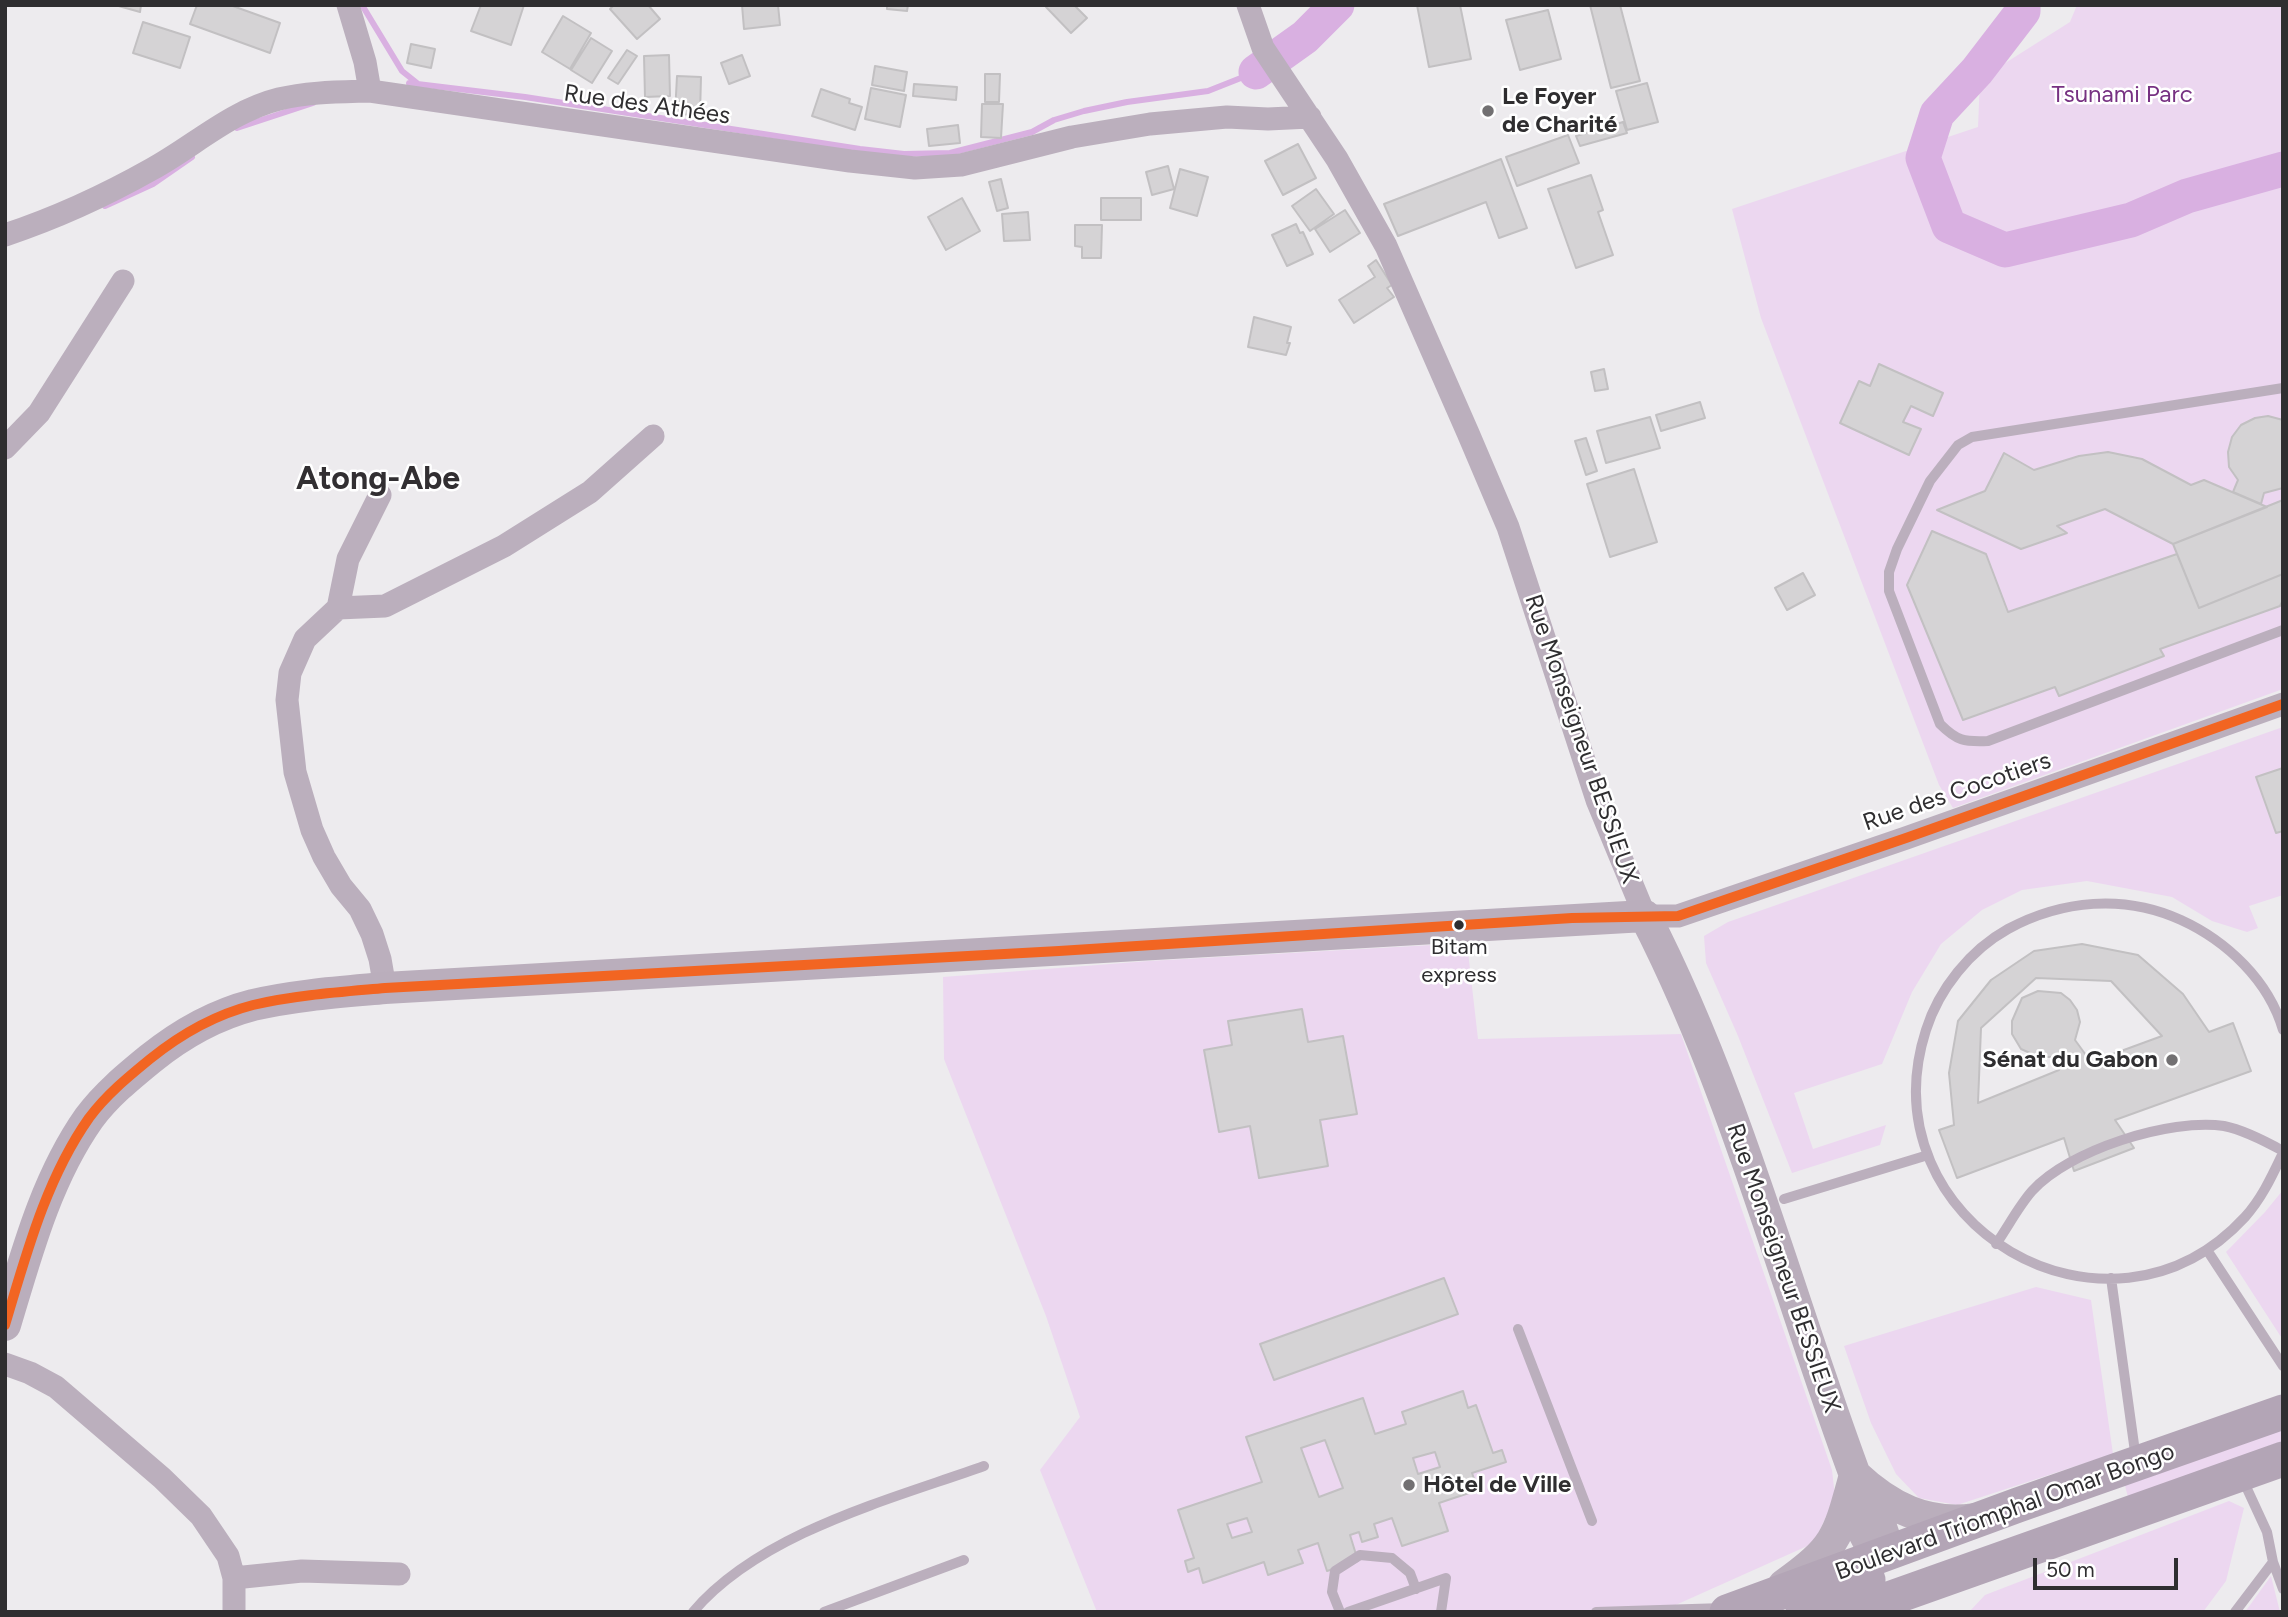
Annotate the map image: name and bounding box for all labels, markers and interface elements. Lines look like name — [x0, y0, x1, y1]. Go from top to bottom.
street label: Rue des Athées — [562, 79, 732, 131]
park label: Tsunami Parc — [2051, 81, 2193, 109]
place label: Le Foyer de Charité — [1502, 83, 1617, 139]
marker: Le Foyer de Charité — [1480, 103, 1496, 119]
district label: Atong-Abe — [296, 461, 460, 499]
street label: Rue Monseigneur BESSIEUX — [1518, 591, 1644, 887]
street label: Rue des Cocotiers — [1859, 746, 2055, 838]
marker: Bitam express — [1452, 918, 1466, 932]
place label: Bitam express — [1421, 935, 1497, 986]
place label: Sénat du Gabon — [1982, 1046, 2158, 1074]
marker: Sénat du Gabon — [2164, 1052, 2180, 1068]
street label: Rue Monseigneur BESSIEUX — [1720, 1120, 1846, 1416]
street label: Boulevard Triomphal Omar Bongo — [1831, 1437, 2179, 1587]
place label: Hôtel de Ville — [1423, 1471, 1571, 1499]
marker: Hôtel de Ville — [1401, 1477, 1417, 1493]
scale bar — [2036, 1544, 2181, 1588]
text: 50 m — [2046, 1557, 2095, 1582]

